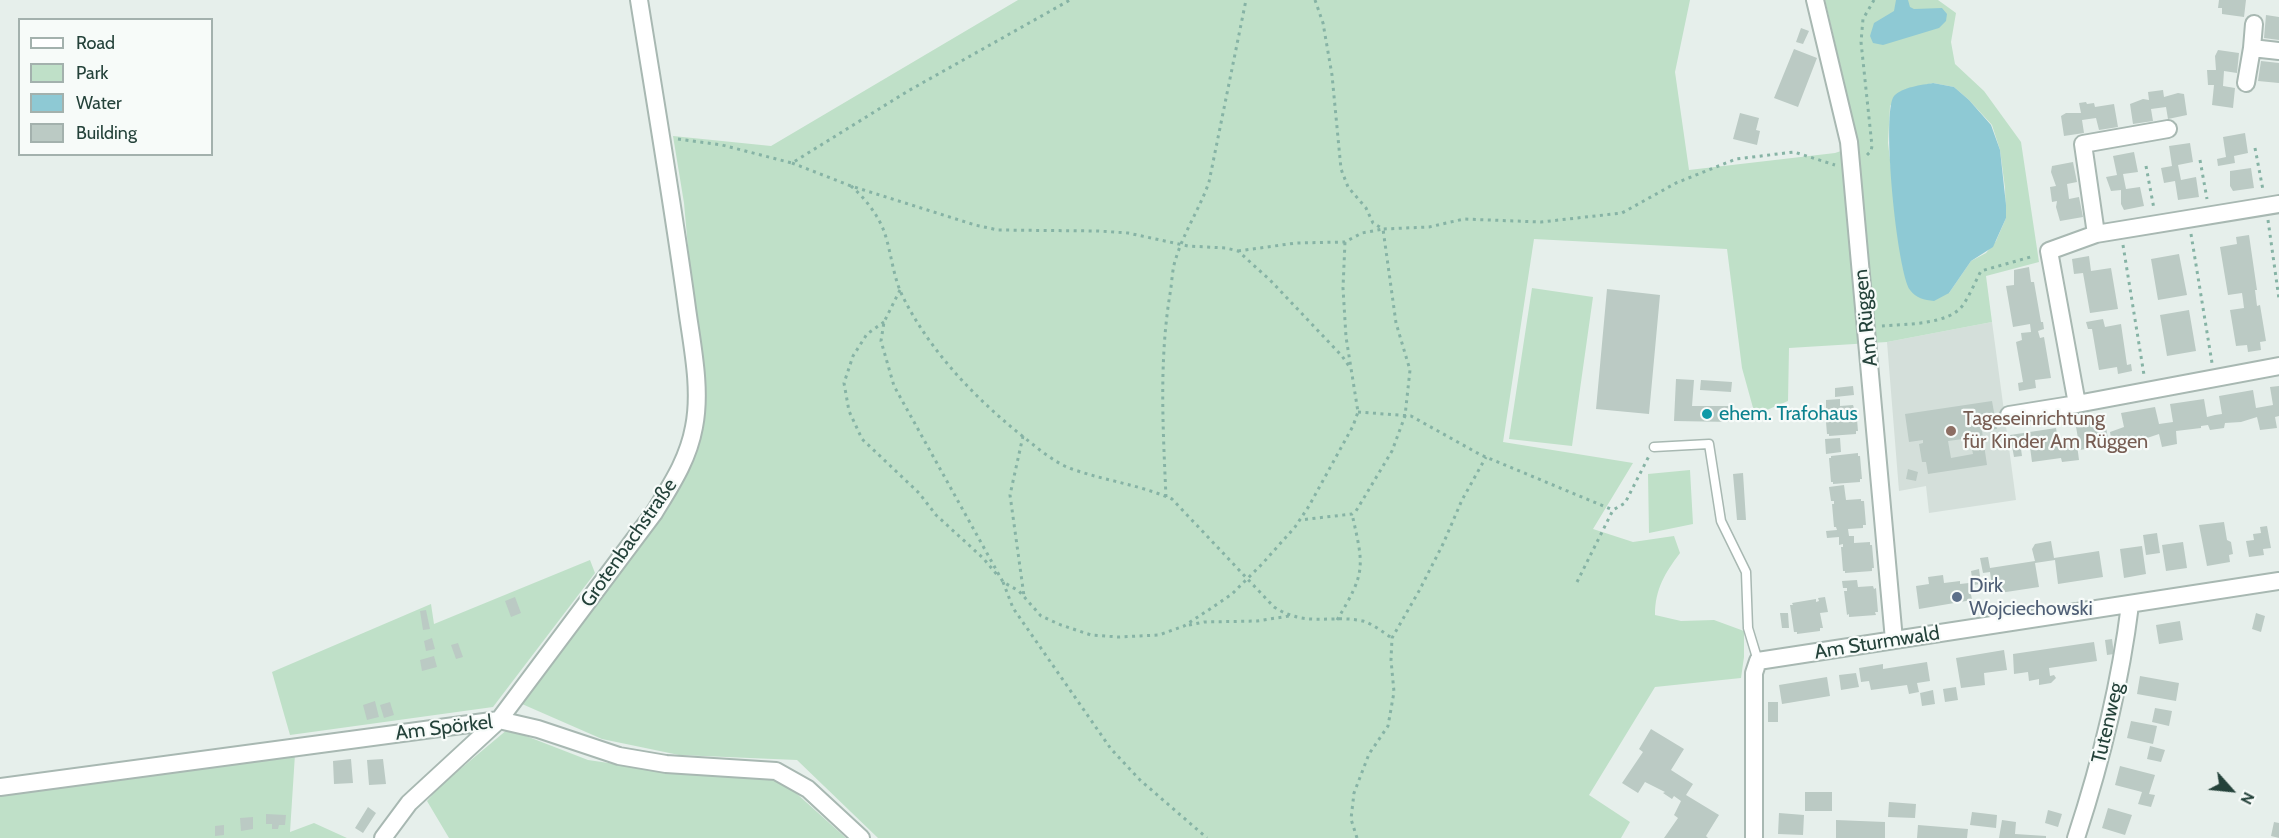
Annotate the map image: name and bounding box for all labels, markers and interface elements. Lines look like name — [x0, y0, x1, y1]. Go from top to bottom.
legend — [18, 18, 213, 156]
text: Road — [76, 32, 115, 54]
text: Park — [76, 62, 108, 84]
text: Water — [76, 92, 122, 114]
text: Building — [76, 122, 137, 144]
street label: Am Rüggen — [1849, 268, 1883, 368]
place label: ehem. Trafohaus — [1719, 402, 1858, 426]
marker: ehem. Trafohaus — [1700, 407, 1714, 421]
place label: Tageseinrichtung für Kinder Am Rüggen — [1963, 407, 2148, 454]
marker: Tageseinrichtung für Kinder Am Rüggen — [1944, 424, 1958, 438]
street label: Grotenbachstraße — [576, 474, 682, 612]
place label: Dirk Wojciechowski — [1969, 574, 2093, 621]
marker: Dirk Wojciechowski — [1950, 590, 1964, 604]
street label: Am Sturmwald — [1813, 621, 1941, 665]
street label: Tutenweg — [2087, 680, 2129, 766]
street label: Am Spörkel — [394, 710, 494, 746]
north arrow — [2201, 760, 2261, 820]
text: N — [2236, 789, 2259, 808]

